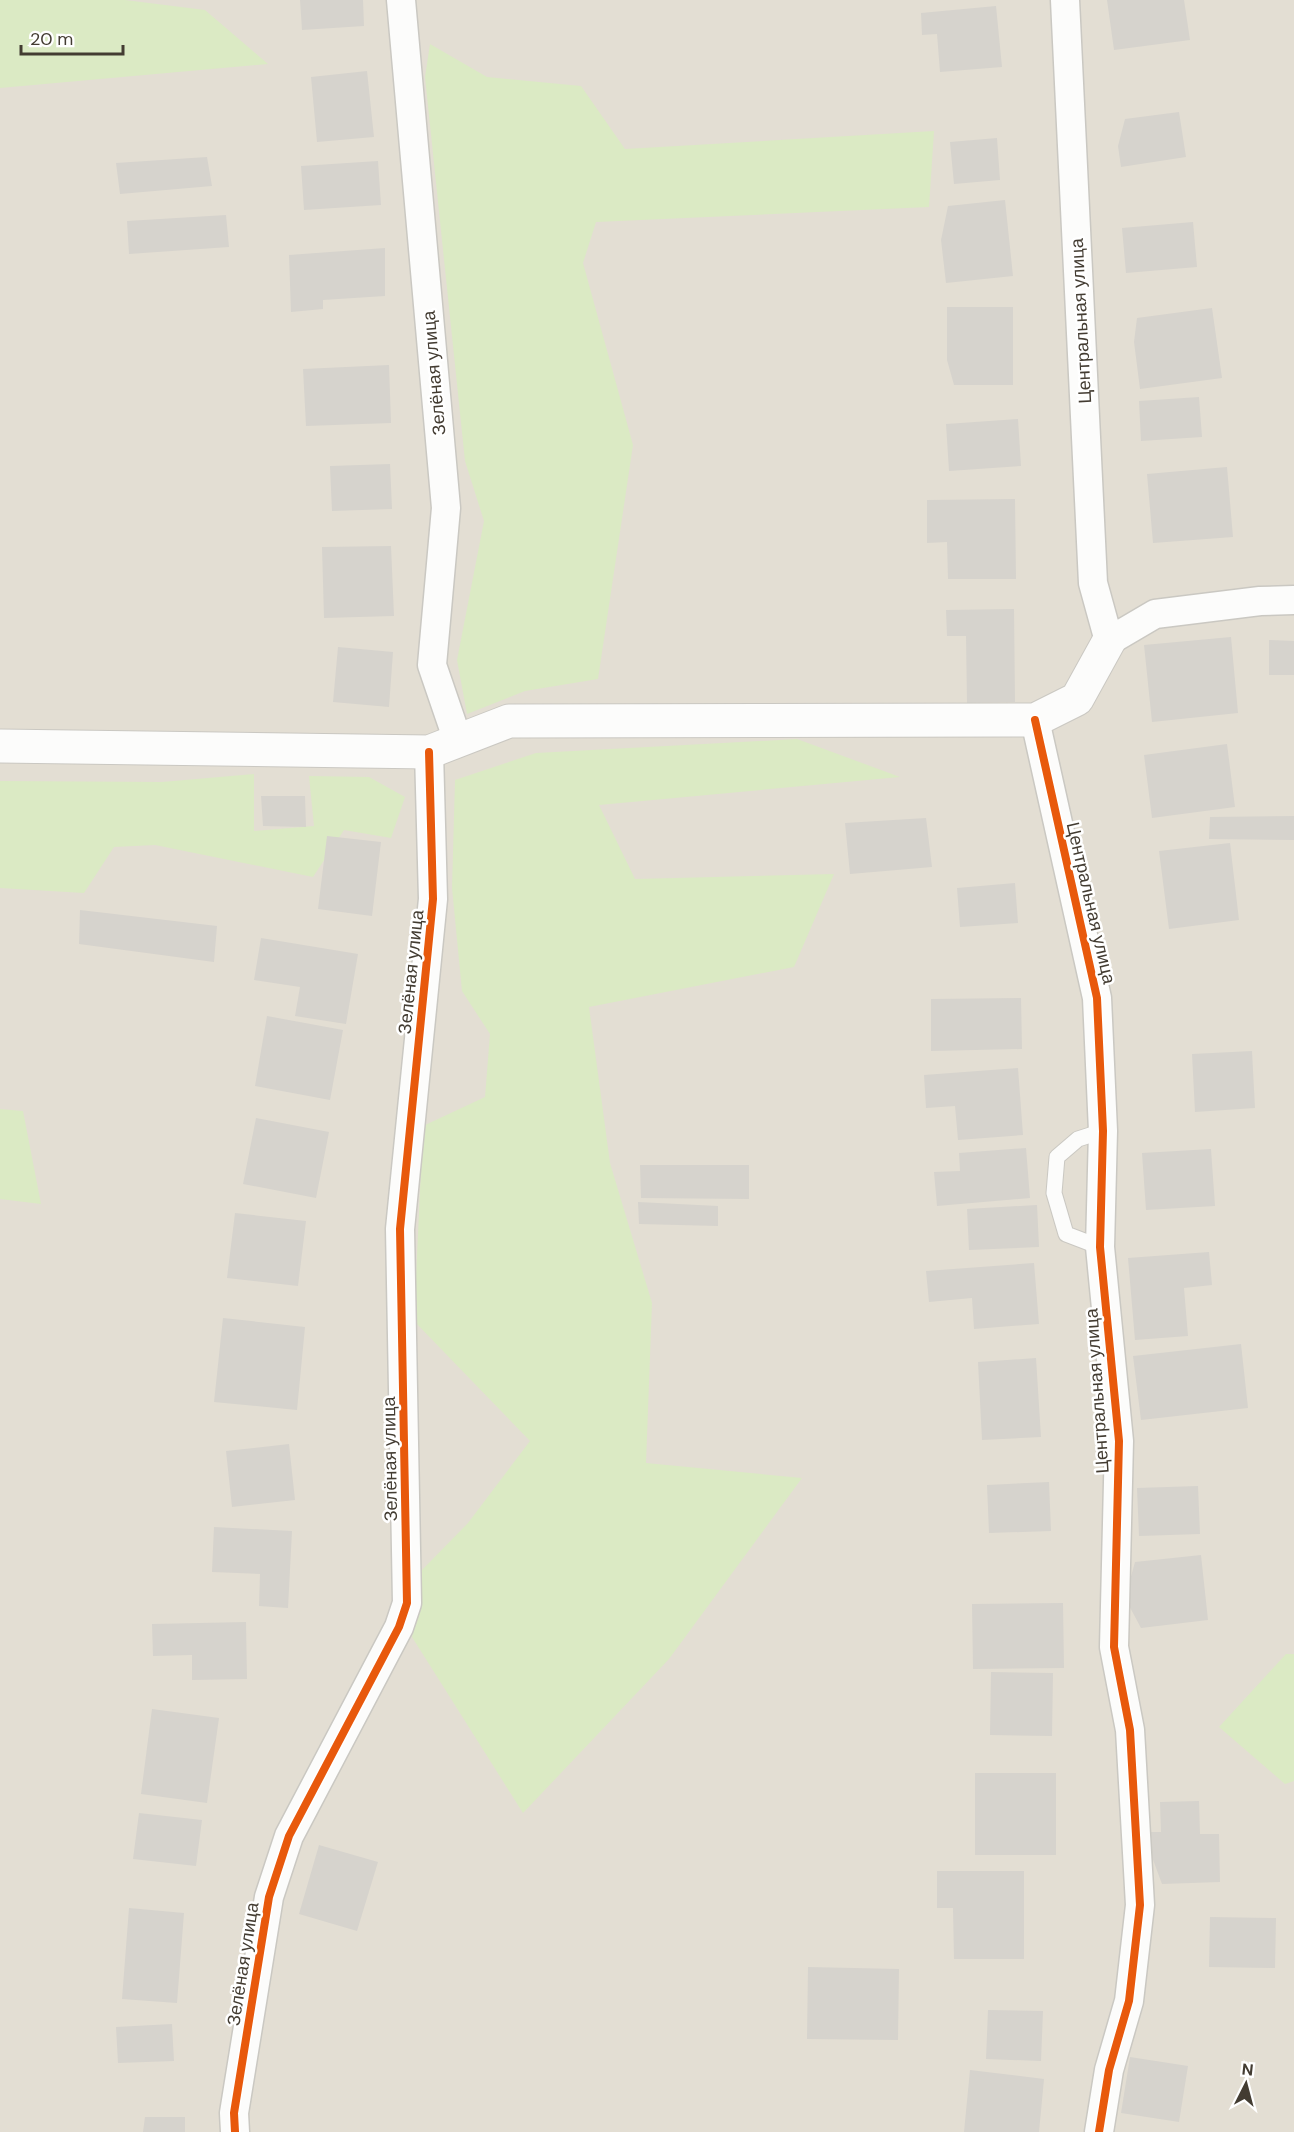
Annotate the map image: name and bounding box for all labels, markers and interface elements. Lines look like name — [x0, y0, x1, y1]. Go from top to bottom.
scale bar — [21, 18, 123, 56]
text: 20 m — [30, 27, 73, 51]
street label: Центральная улица — [1065, 237, 1097, 404]
street label: Зелёная улица — [417, 309, 451, 436]
street label: Центральная улица — [1061, 820, 1122, 987]
street label: Зелёная улица — [393, 908, 430, 1035]
street label: Центральная улица — [1079, 1307, 1115, 1474]
street label: Зелёная улица — [377, 1395, 403, 1522]
street label: Зелёная улица — [221, 1900, 265, 2027]
north arrow — [1216, 2054, 1276, 2114]
text: N — [1241, 2059, 1254, 2081]

